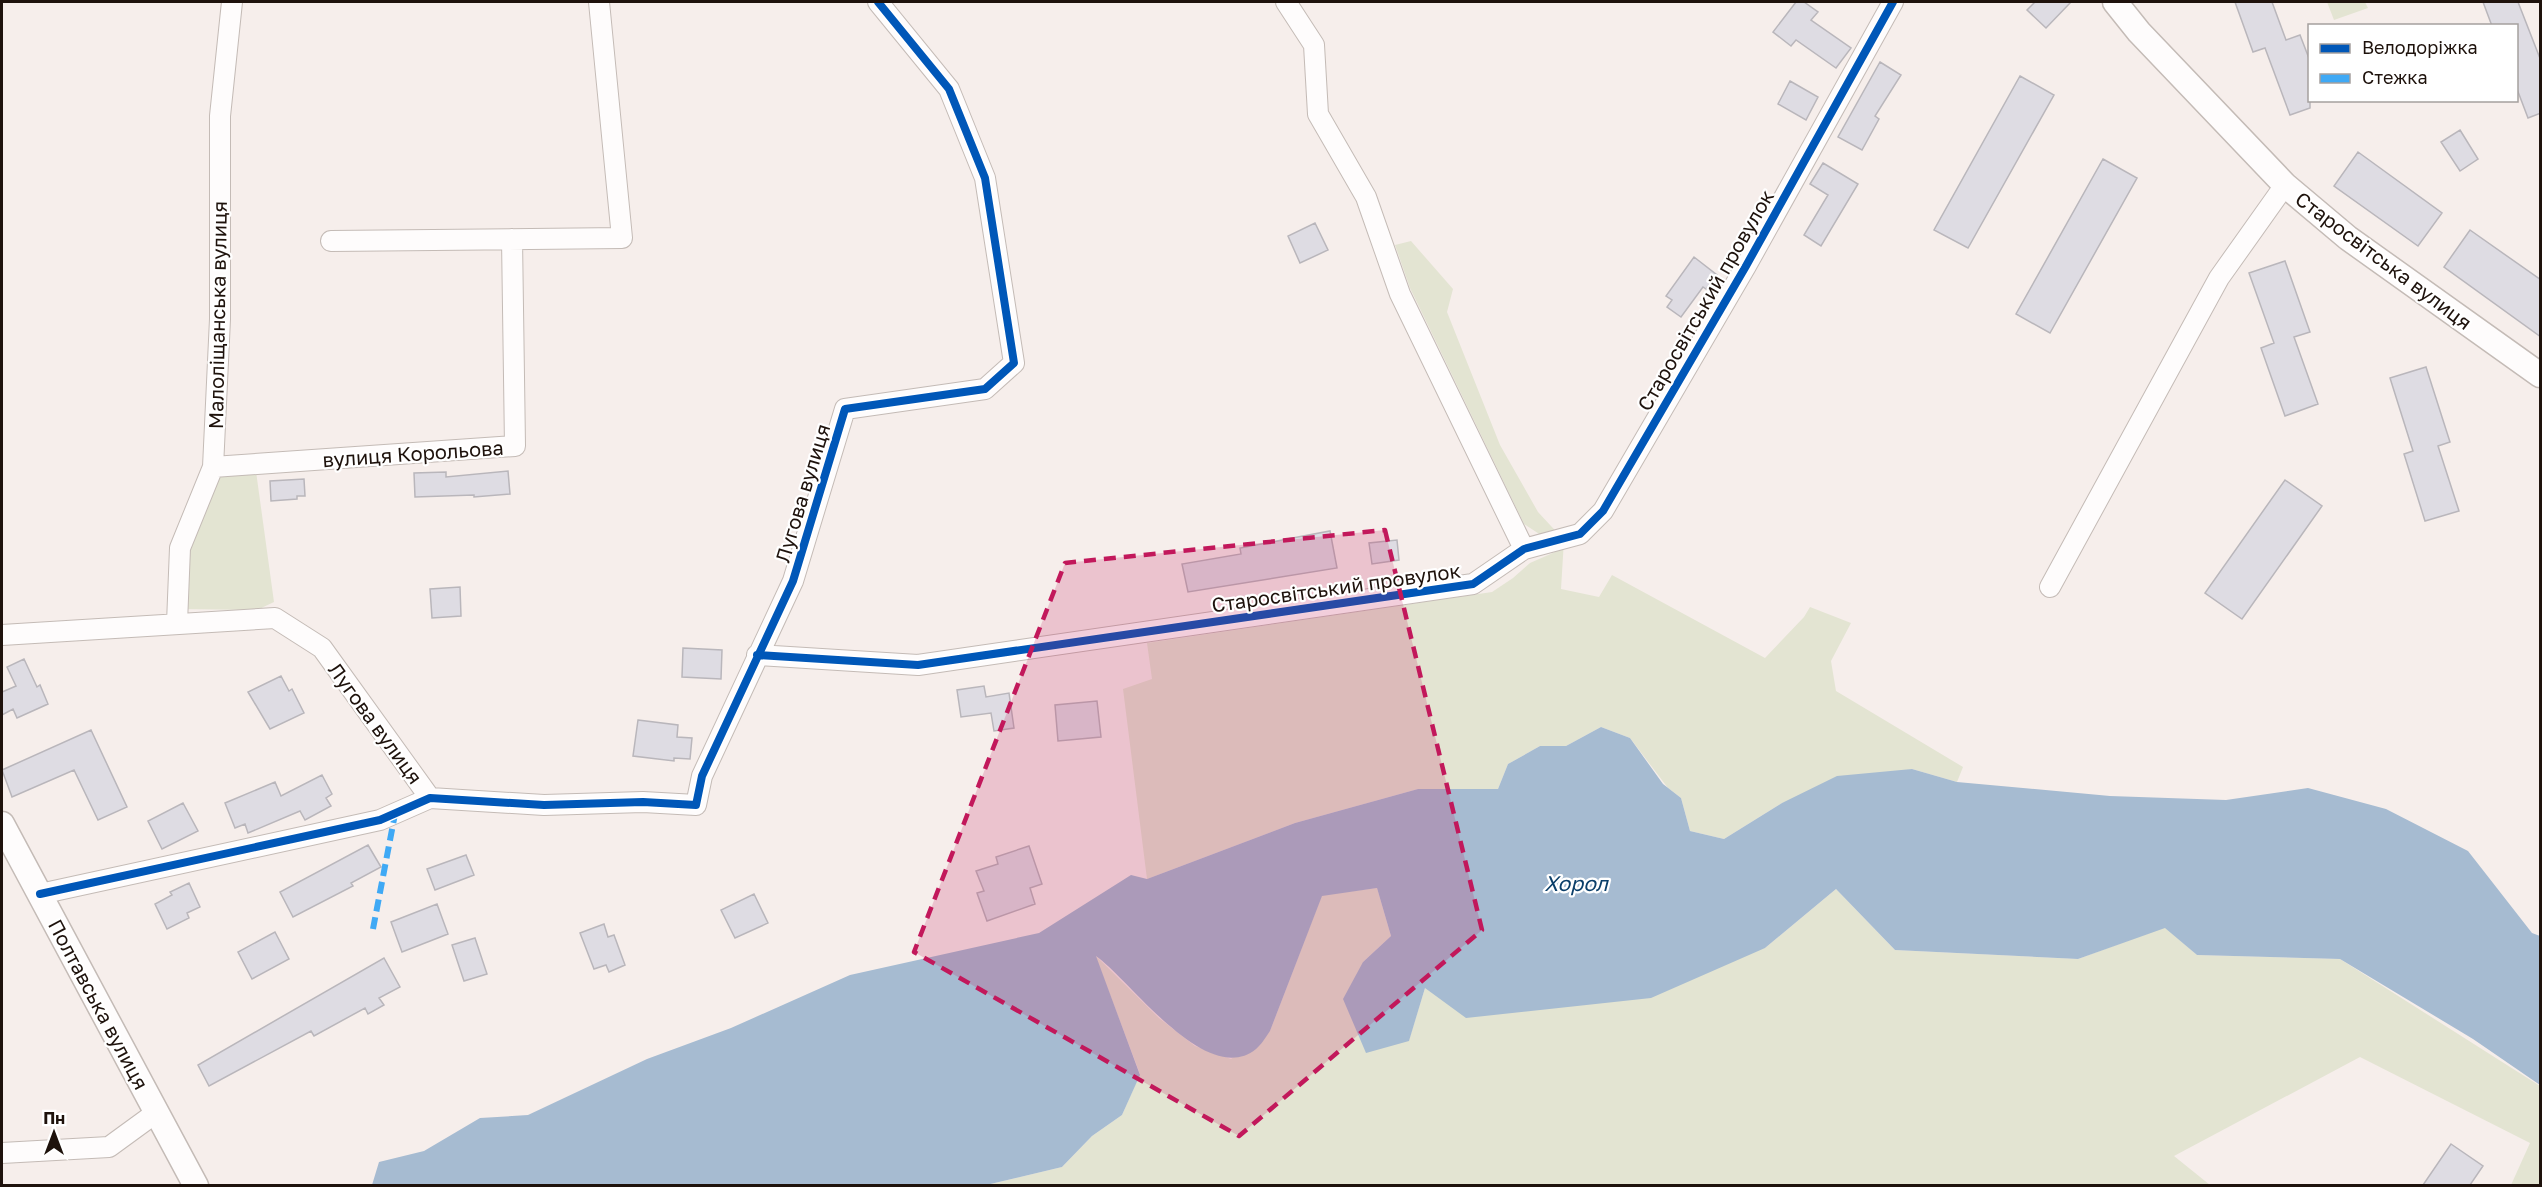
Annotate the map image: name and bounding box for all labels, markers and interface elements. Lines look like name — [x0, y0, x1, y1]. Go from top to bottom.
legend — [2308, 24, 2518, 102]
text: Велодоріжка — [2362, 36, 2478, 58]
text: Стежка — [2362, 66, 2428, 88]
street label: Старосвітський провулок — [1632, 185, 1778, 415]
street label: Старосвітська вулиця — [2291, 186, 2477, 334]
street label: Малоліщанська вулиця — [203, 201, 231, 429]
street label: Лугова вулиця — [770, 421, 834, 565]
street label: вулиця Корольова — [322, 435, 504, 471]
street label: Старосвітський провулок — [1210, 558, 1462, 616]
street label: Лугова вулиця — [324, 658, 428, 788]
water label: Хорол — [1544, 870, 1610, 896]
street label: Полтавська вулиця — [44, 915, 154, 1093]
north arrow — [24, 1103, 84, 1163]
text: Пн — [43, 1108, 65, 1128]

